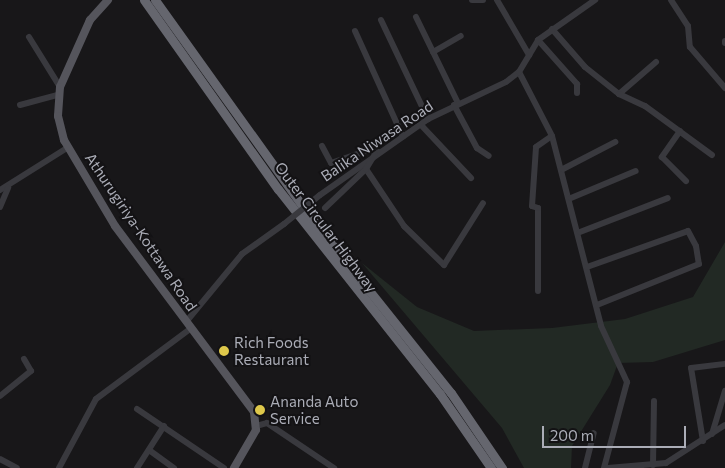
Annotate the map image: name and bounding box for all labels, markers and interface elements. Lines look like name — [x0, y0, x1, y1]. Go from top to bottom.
street label: Balika Niwasa Road — [317, 97, 437, 185]
street label: Athurugiriya-Kottawa Road — [81, 150, 201, 314]
street label: Outer Circular Highway — [271, 158, 381, 296]
place label: Rich Foods Restaurant — [234, 333, 309, 368]
marker: Rich Foods Restaurant — [218, 345, 230, 357]
place label: Ananda Auto Service — [270, 392, 358, 427]
marker: Ananda Auto Service — [254, 404, 266, 416]
scale bar — [545, 416, 689, 448]
text: 200 m — [550, 426, 594, 444]

